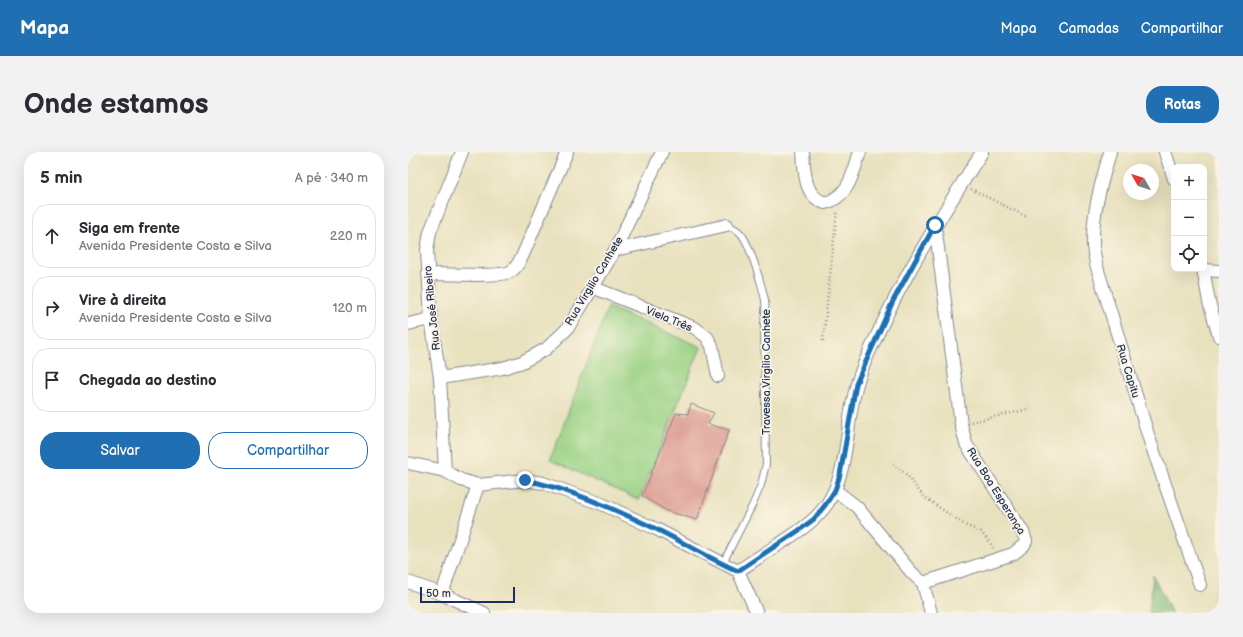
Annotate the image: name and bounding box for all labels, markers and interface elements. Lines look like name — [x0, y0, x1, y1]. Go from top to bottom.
text: Mapa — [20, 17, 69, 40]
text: Mapa — [1001, 20, 1037, 37]
text: Camadas — [1059, 20, 1119, 37]
text: Compartilhar — [1141, 20, 1223, 37]
button: Rotas — [1146, 86, 1219, 123]
text: Onde estamos — [24, 88, 209, 121]
north arrow — [1123, 164, 1159, 200]
map controls — [1171, 164, 1207, 272]
button: + — [1171, 164, 1207, 200]
text: 5 min — [40, 168, 83, 188]
text: A pé · 340 m — [295, 170, 368, 186]
button: − — [1171, 200, 1207, 236]
route start — [926, 216, 944, 234]
text: Siga em frente — [79, 219, 180, 238]
icon: ahead — [41, 225, 63, 247]
text: 220 m — [330, 228, 367, 244]
street label: Rua Virgilio Canhete — [562, 234, 626, 328]
button: locate — [1171, 236, 1207, 272]
text: Avenida Presidente Costa e Silva — [79, 238, 272, 254]
street label: Rua José Ribeiro — [421, 265, 443, 351]
text: Vire à direita — [79, 291, 166, 310]
icon: right — [41, 297, 63, 319]
text: 120 m — [332, 300, 367, 316]
street label: Viela Três — [644, 304, 695, 334]
street label: Travessa Virgílio Canhete — [760, 308, 773, 435]
text: Avenida Presidente Costa e Silva — [79, 310, 272, 326]
street label: Rua Capitu — [1114, 343, 1142, 399]
icon: arrive — [41, 369, 63, 391]
text: Chegada ao destino — [79, 371, 217, 390]
button: Salvar — [40, 432, 200, 469]
button: Compartilhar — [208, 432, 368, 469]
street label: Rua Boa Esperança — [964, 445, 1028, 537]
route end — [516, 471, 534, 489]
scale bar — [420, 585, 515, 604]
text: 50 m — [426, 587, 451, 600]

